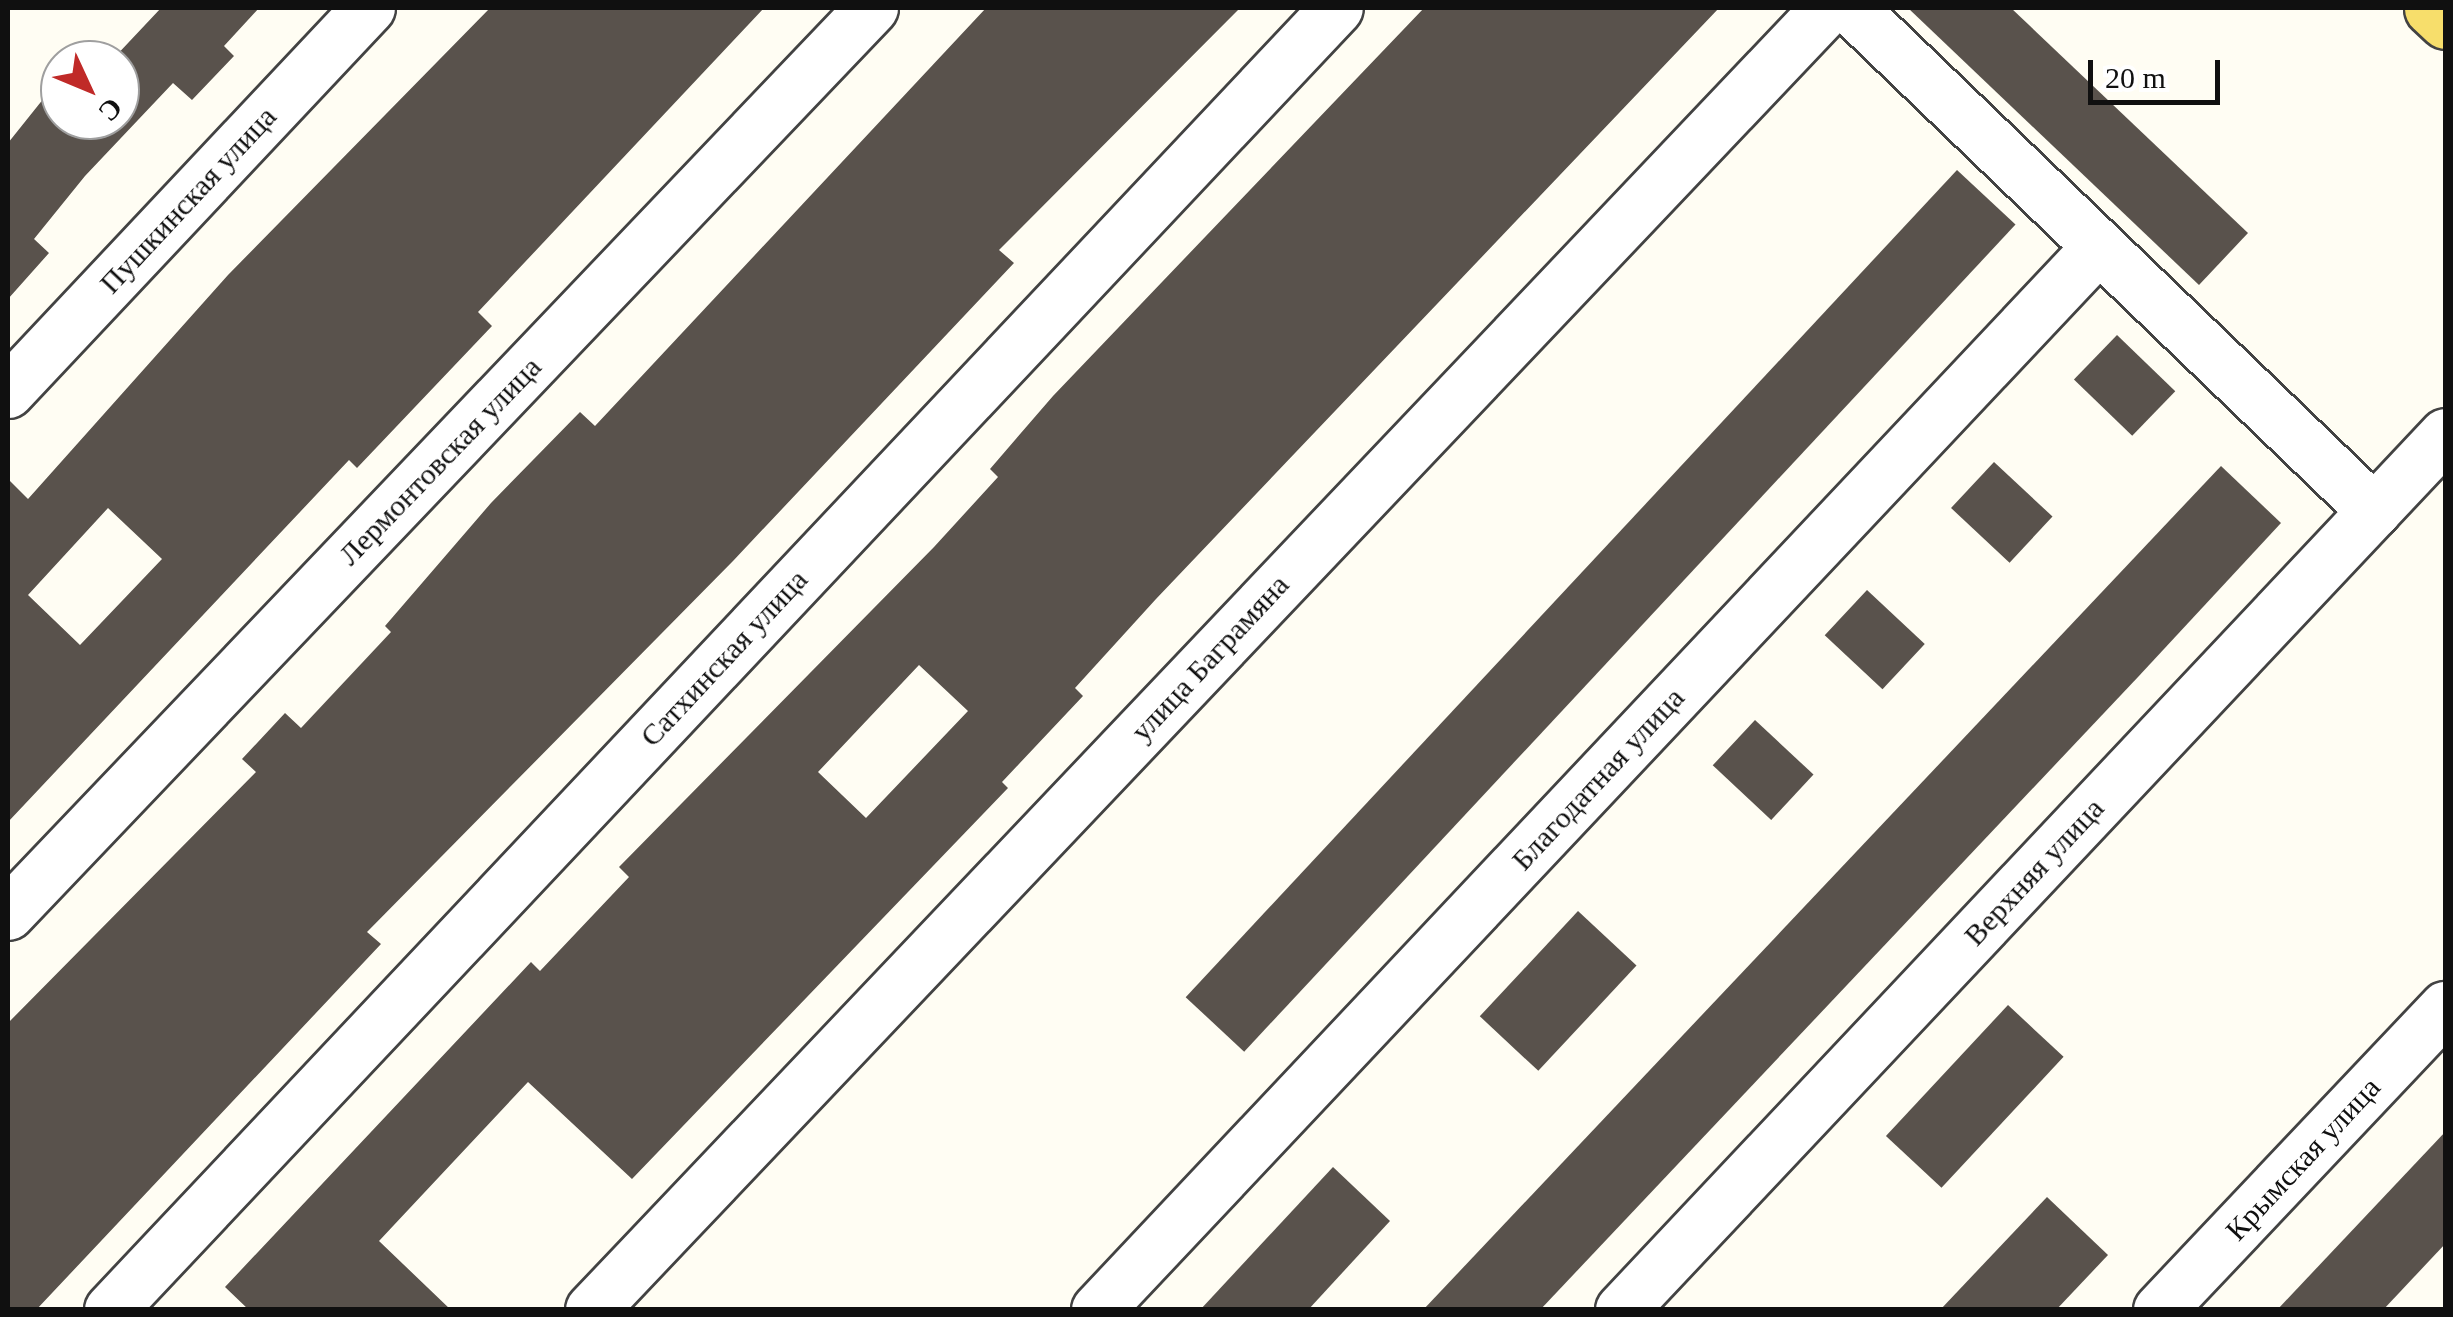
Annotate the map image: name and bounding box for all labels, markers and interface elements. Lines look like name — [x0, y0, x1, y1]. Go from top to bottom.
north arrow — [40, 40, 140, 140]
scale bar — [2093, 40, 2226, 102]
text: 20 m — [2105, 61, 2166, 94]
text: С — [92, 92, 129, 128]
street label: Пушкинская улица — [92, 99, 284, 301]
street label: Лермонтовская улица — [331, 349, 549, 573]
street label: Сатхинская улица — [633, 562, 815, 754]
street label: улица Баграмяна — [1124, 567, 1296, 749]
street label: Благодатная улица — [1504, 680, 1692, 878]
street label: Верхняя улица — [1957, 791, 2111, 953]
street label: Крымская улица — [2218, 1070, 2388, 1248]

